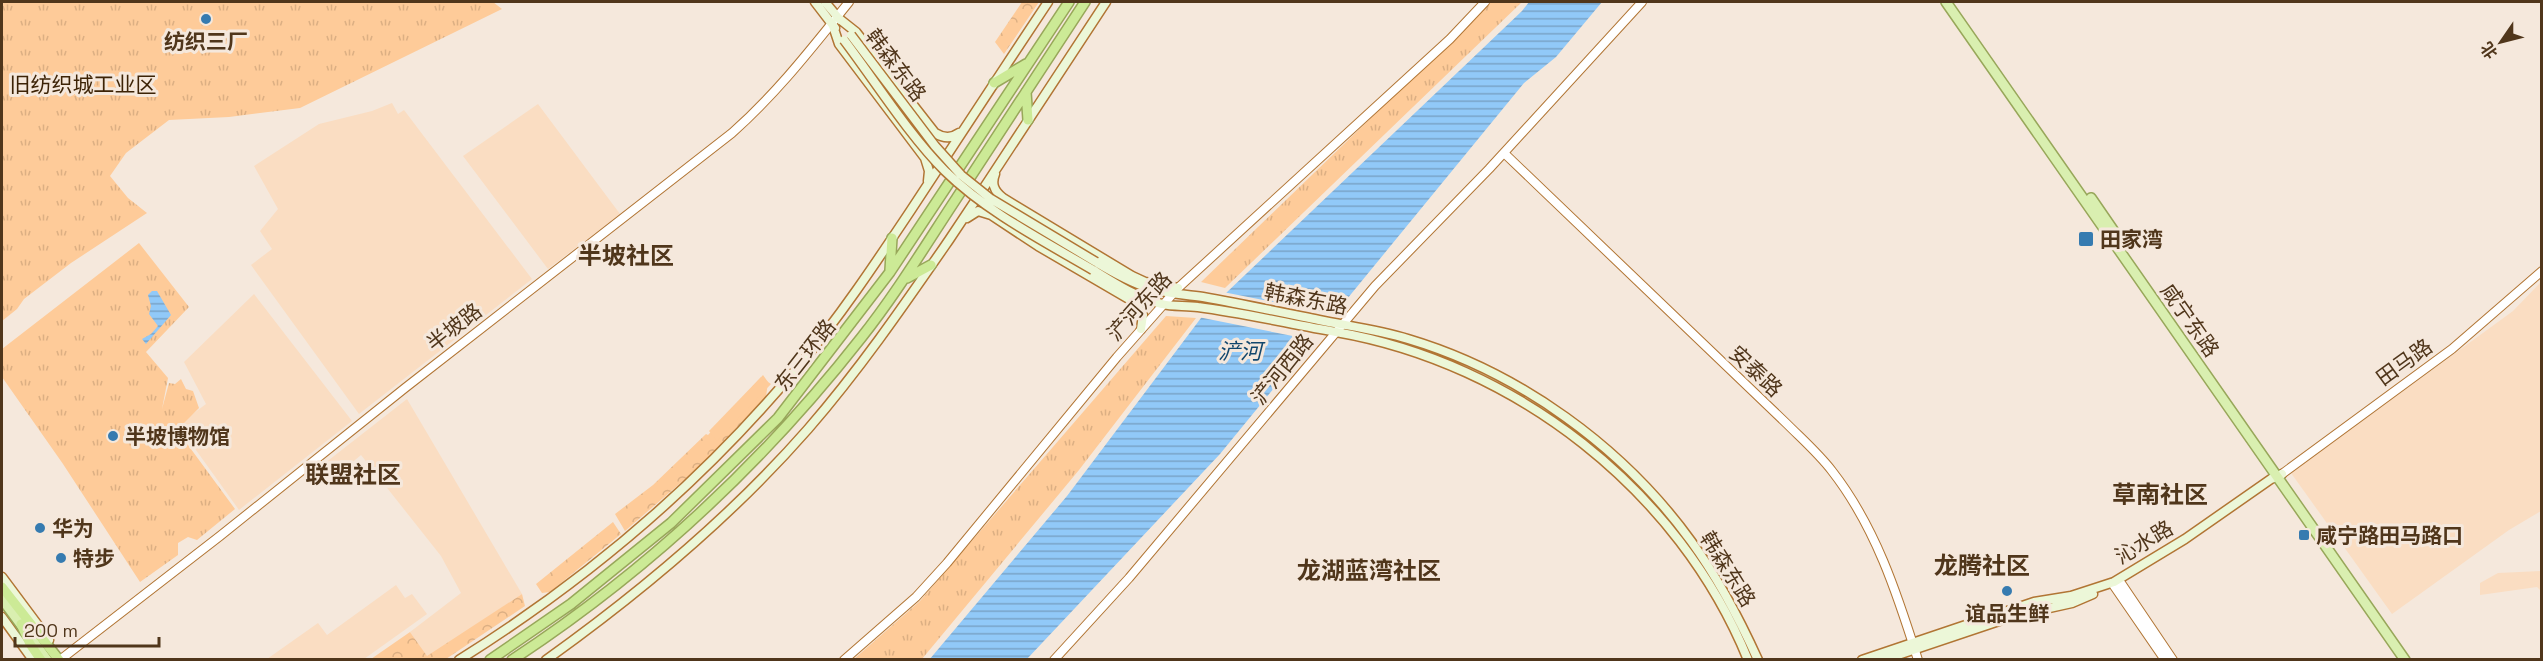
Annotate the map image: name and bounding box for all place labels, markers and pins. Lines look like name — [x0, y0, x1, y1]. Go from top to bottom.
marker: 纺织三厂 — [199, 12, 213, 26]
place label: 纺织三厂 — [164, 28, 248, 55]
place label: 田家湾 — [2100, 226, 2163, 253]
marker: 田家湾 — [2077, 230, 2095, 248]
place label: 半坡博物馆 — [125, 423, 230, 450]
marker: 半坡博物馆 — [106, 429, 120, 443]
place label: 华为 — [52, 515, 94, 542]
marker: 华为 — [33, 521, 47, 535]
place label: 咸宁路田马路口 — [2316, 522, 2463, 549]
marker: 咸宁路田马路口 — [2297, 528, 2311, 542]
place label: 特步 — [73, 545, 115, 572]
marker: 特步 — [54, 551, 68, 565]
marker: 谊品生鲜 — [2000, 584, 2014, 598]
place label: 谊品生鲜 — [1965, 600, 2049, 627]

